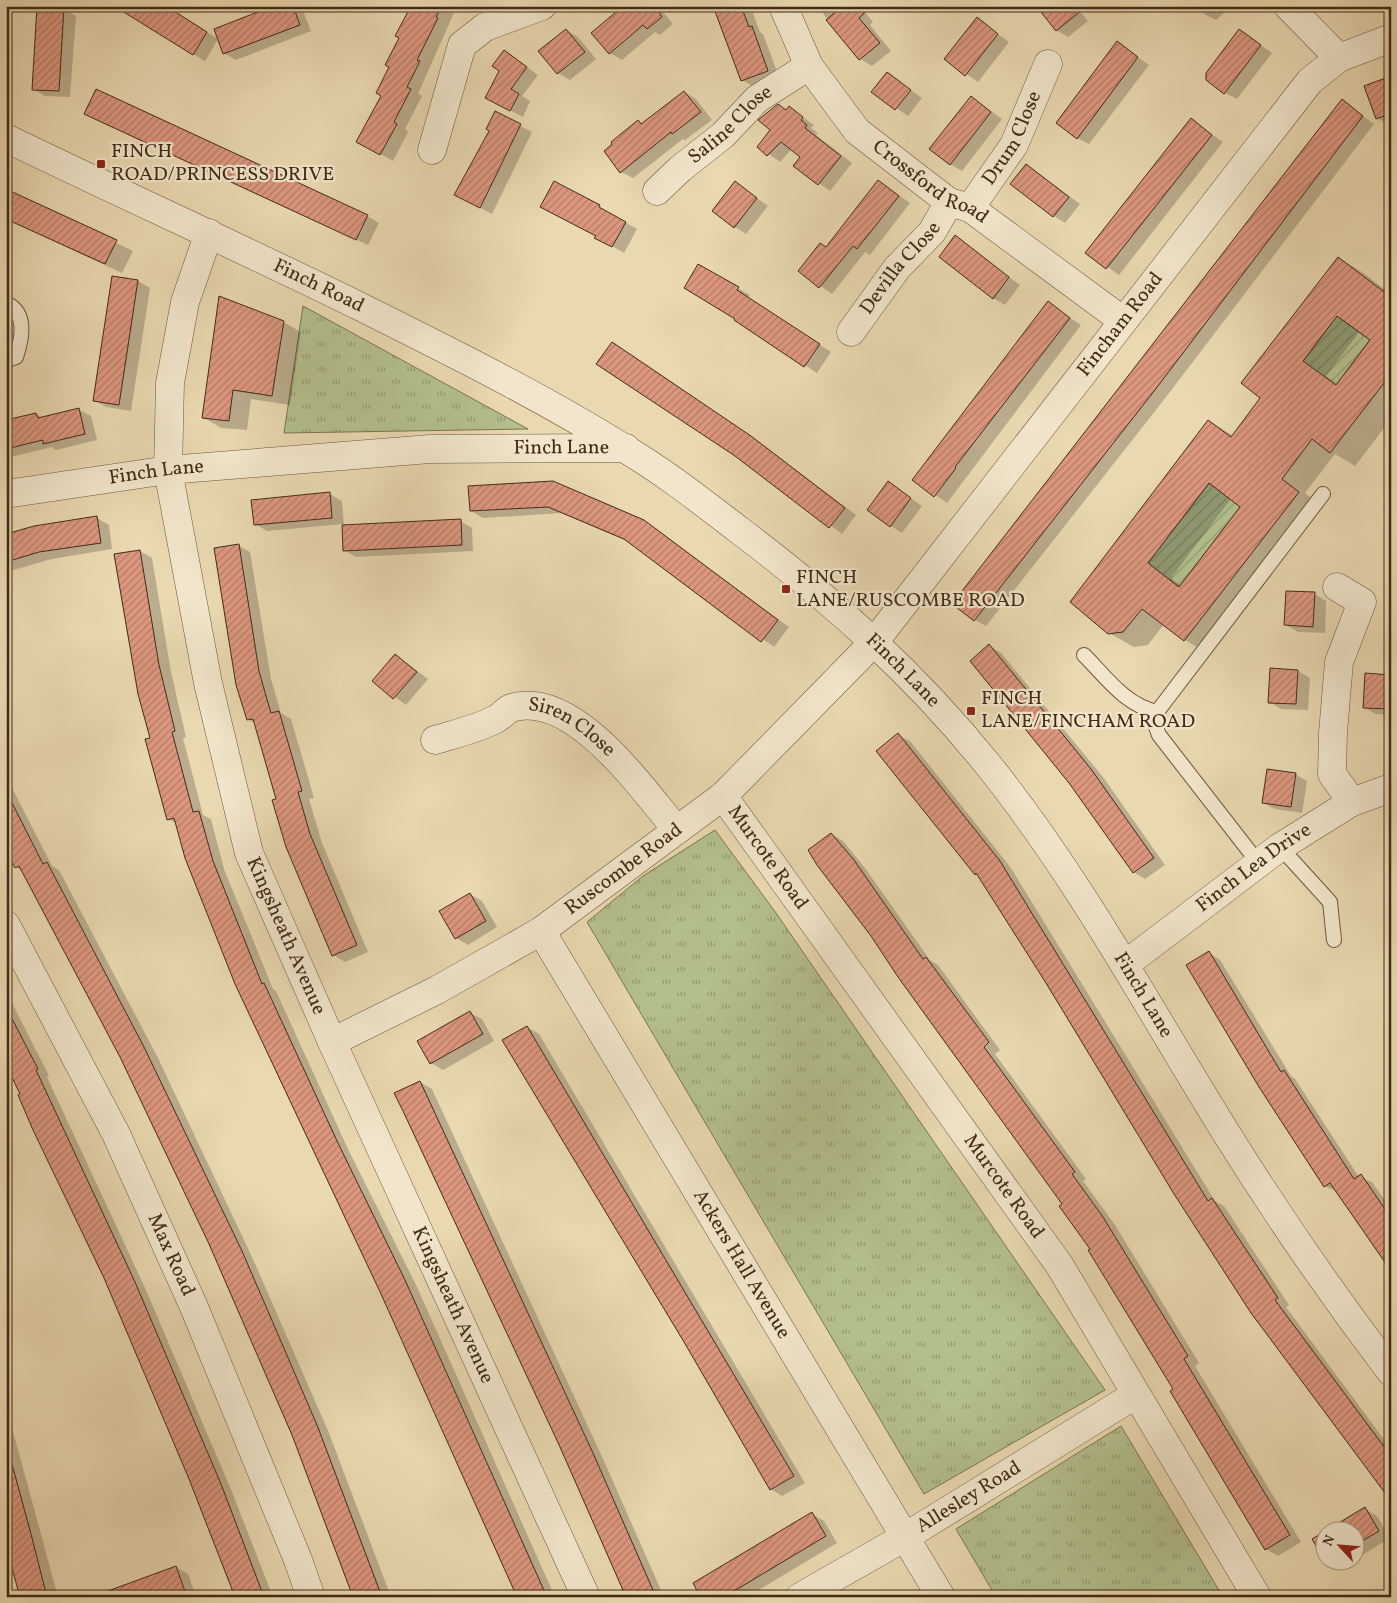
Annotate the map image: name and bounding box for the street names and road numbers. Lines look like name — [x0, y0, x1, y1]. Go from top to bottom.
street label: Saline Close — [682, 79, 778, 171]
street label: Drum Close — [976, 87, 1049, 191]
street label: Crossford Road — [866, 133, 994, 231]
street label: Devilla Close — [854, 217, 949, 321]
street label: Finch Road — [268, 252, 369, 320]
street label: Fincham Road — [1071, 266, 1170, 383]
street label: Finch Lane — [514, 434, 609, 463]
street label: Finch Lane — [107, 453, 205, 493]
street label: Finch Lane — [859, 627, 946, 714]
street label: Siren Close — [527, 691, 621, 763]
street label: Murcote Road — [720, 800, 814, 916]
street label: Ruscombe Road — [559, 816, 689, 923]
street label: Finch Lea Drive — [1191, 817, 1317, 920]
street label: Kingsheath Avenue — [239, 853, 333, 1020]
street label: Finch Lane — [1106, 947, 1179, 1043]
street label: Murcote Road — [956, 1129, 1050, 1245]
street label: Ackers Hall Avenue — [686, 1185, 797, 1344]
street label: Max Road — [140, 1209, 201, 1301]
street label: Kingsheath Avenue — [404, 1222, 501, 1388]
street label: Allesley Road — [911, 1454, 1027, 1541]

